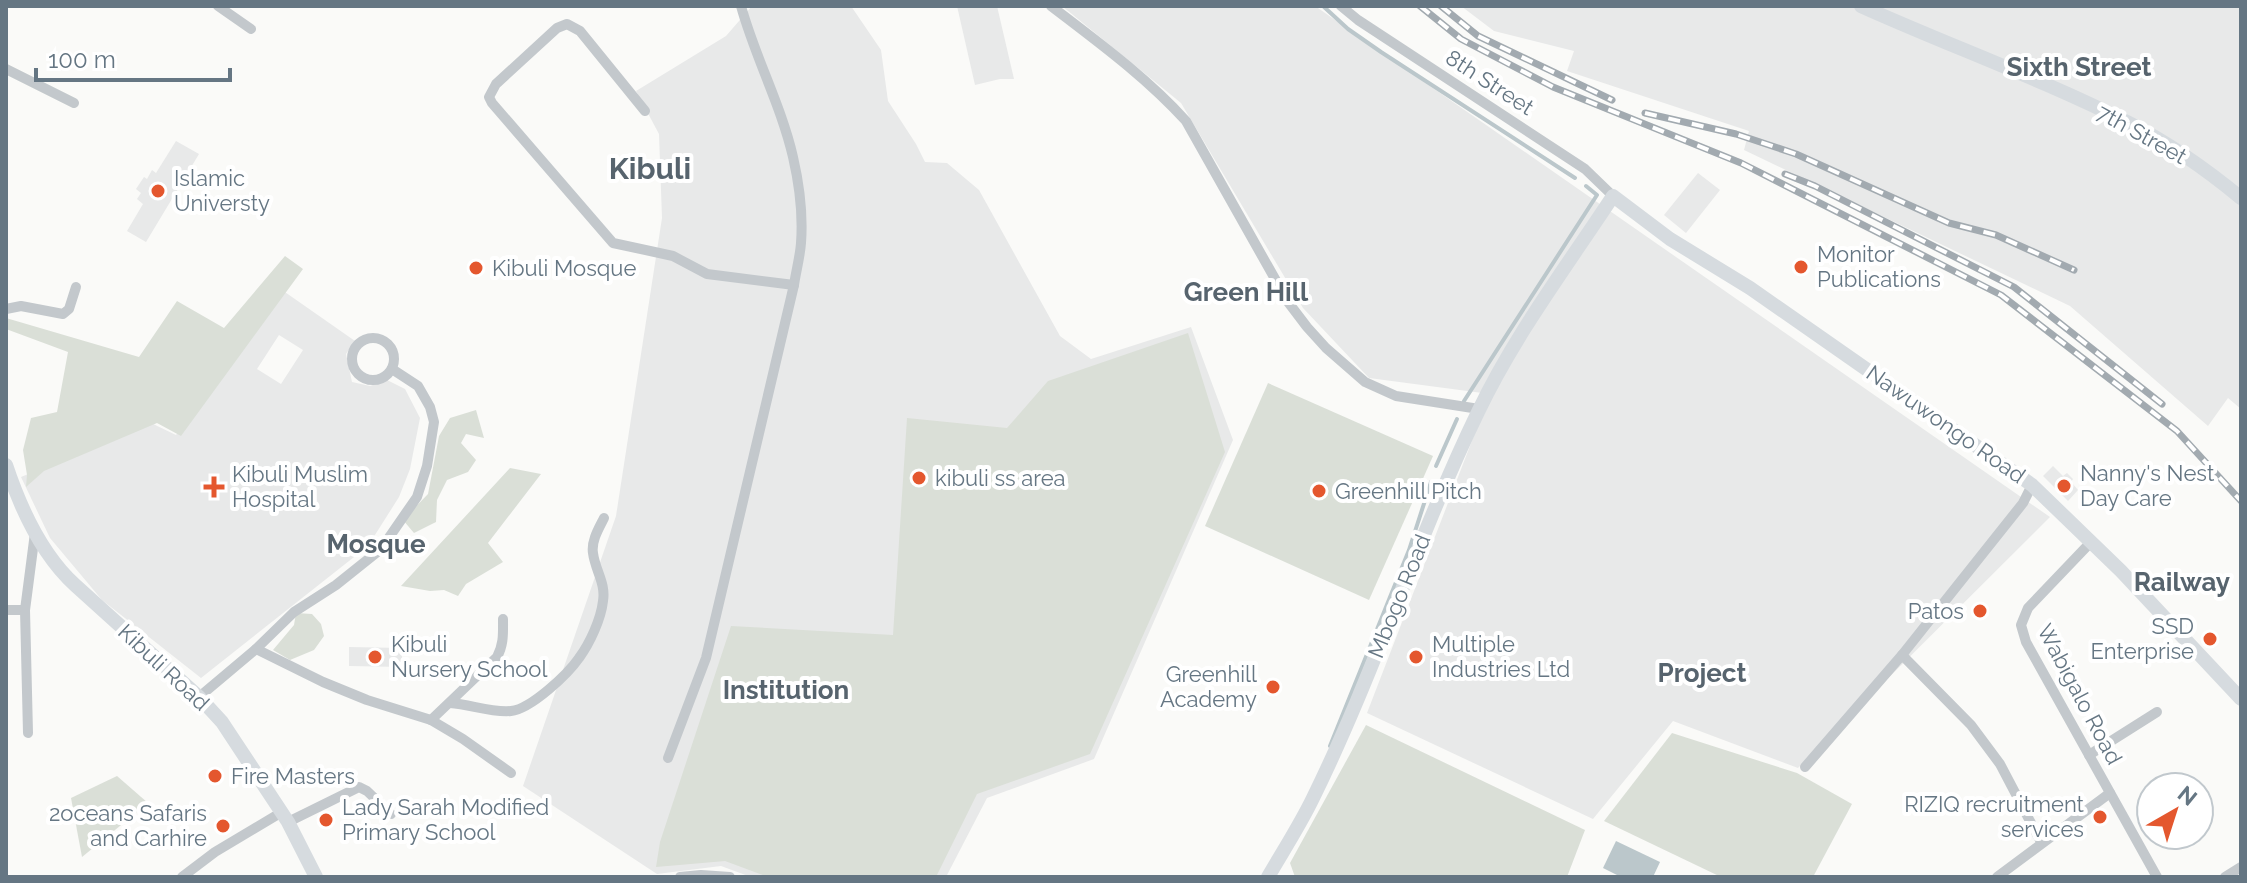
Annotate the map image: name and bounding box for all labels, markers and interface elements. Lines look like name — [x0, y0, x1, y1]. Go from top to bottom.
scale bar — [36, 32, 230, 82]
street label: 8th Street — [1441, 44, 1539, 120]
text: 100 m — [48, 45, 116, 74]
district label: Sixth Street — [2007, 52, 2151, 82]
street label: 7th Street — [2093, 99, 2192, 170]
district label: Kibuli — [609, 151, 691, 186]
place label: Islamic Universty — [174, 165, 270, 216]
marker: Islamic Universty — [149, 182, 167, 200]
place label: Monitor Publications — [1817, 241, 1941, 292]
place label: Kibuli Mosque — [492, 255, 636, 281]
marker: Monitor Publications — [1792, 258, 1810, 276]
marker: Kibuli Mosque — [467, 259, 485, 277]
district label: Green Hill — [1184, 277, 1309, 307]
street label: Nawuwongo Road — [1862, 359, 2030, 489]
place label: Nanny's Nest Day Care — [2080, 460, 2215, 511]
place label: Kibuli Muslim Hospital — [232, 461, 368, 512]
place label: kibuli ss area — [935, 465, 1066, 491]
marker: kibuli ss area — [910, 469, 928, 487]
marker: Kibuli Muslim Hospital — [203, 476, 225, 498]
marker: Nanny's Nest Day Care — [2055, 477, 2073, 495]
place label: Greenhill Pitch — [1335, 478, 1482, 504]
marker: Greenhill Pitch — [1310, 482, 1328, 500]
district label: Mosque — [327, 529, 426, 559]
street label: Mbogo Road — [1362, 530, 1436, 662]
district label: Railway — [2134, 567, 2230, 597]
place label: Patos — [1908, 598, 1964, 624]
marker: Patos — [1971, 602, 1989, 620]
place label: SSD Enterprise — [2091, 613, 2194, 664]
street label: Kibuli Road — [113, 618, 215, 716]
street label: Wabigalo Road — [2032, 619, 2128, 769]
marker: SSD Enterprise — [2201, 630, 2219, 648]
place label: Kibuli Nursery School — [391, 631, 547, 682]
place label: Multiple Industries Ltd — [1432, 631, 1570, 682]
marker: Kibuli Nursery School — [366, 648, 384, 666]
marker: Multiple Industries Ltd — [1407, 648, 1425, 666]
district label: Project — [1658, 658, 1746, 688]
place label: Greenhill Academy — [1160, 661, 1257, 712]
district label: Institution — [723, 675, 849, 705]
marker: Greenhill Academy — [1264, 678, 1282, 696]
place label: Fire Masters — [231, 763, 355, 789]
marker: Fire Masters — [206, 767, 224, 785]
north arrow — [2135, 771, 2215, 851]
text: N — [2173, 780, 2202, 811]
place label: RIZIQ recruitment services — [1904, 791, 2085, 842]
place label: Lady Sarah Modified Primary School — [342, 794, 549, 845]
place label: 2oceans Safaris and Carhire — [49, 800, 207, 851]
marker: RIZIQ recruitment services — [2091, 808, 2109, 826]
marker: Lady Sarah Modified Primary School — [317, 811, 335, 829]
marker: 2oceans Safaris and Carhire — [214, 817, 232, 835]

